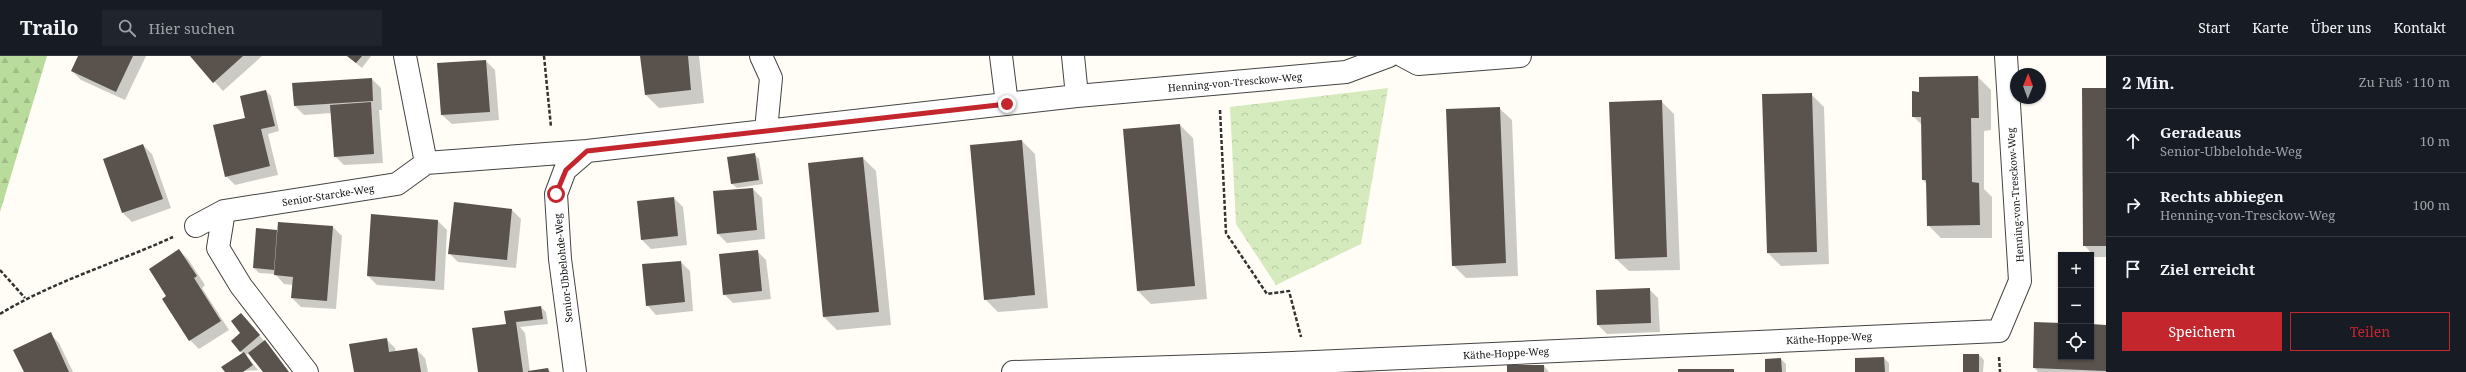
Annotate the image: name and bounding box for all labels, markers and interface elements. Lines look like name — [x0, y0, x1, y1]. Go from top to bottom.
search box — [102, 10, 382, 46]
text: Trailo — [20, 15, 78, 41]
icon: search — [116, 17, 138, 39]
text: Hier suchen — [148, 18, 235, 38]
text: Start — [2198, 18, 2230, 37]
text: Karte — [2252, 18, 2289, 37]
text: Über uns — [2311, 18, 2371, 37]
text: Kontakt — [2393, 18, 2446, 37]
north arrow — [2010, 68, 2046, 104]
street label: Henning-von-Tresckow-Weg — [1167, 69, 1303, 95]
text: 2 Min. — [2122, 71, 2175, 94]
text: Zu Fuß · 110 m — [2359, 73, 2450, 91]
route end — [998, 95, 1016, 113]
text: Geradeaus — [2160, 122, 2241, 142]
street label: Henning-von-Tresckow-Weg — [2003, 127, 2027, 263]
icon: ahead — [2122, 130, 2144, 152]
text: 10 m — [2420, 132, 2450, 150]
text: Senior-Ubbelohde-Weg — [2160, 142, 2302, 160]
street label: Senior-Starcke-Weg — [281, 181, 376, 209]
route start — [547, 185, 565, 203]
text: Rechts abbiegen — [2160, 186, 2284, 206]
icon: right — [2122, 194, 2144, 216]
text: 100 m — [2413, 196, 2450, 214]
text: Henning-von-Tresckow-Weg — [2160, 206, 2335, 224]
street label: Senior-Ubbelohde-Weg — [550, 212, 576, 323]
map controls — [2058, 252, 2094, 360]
button: + — [2058, 252, 2094, 288]
icon: arrive — [2122, 258, 2144, 280]
text: Ziel erreicht — [2160, 259, 2255, 279]
button: − — [2058, 288, 2094, 324]
button: Speichern — [2122, 312, 2282, 351]
button: Teilen — [2290, 312, 2450, 351]
button: locate — [2058, 324, 2094, 360]
street label: Käthe-Hoppe-Weg — [1786, 329, 1873, 347]
street label: Käthe-Hoppe-Weg — [1463, 344, 1550, 362]

